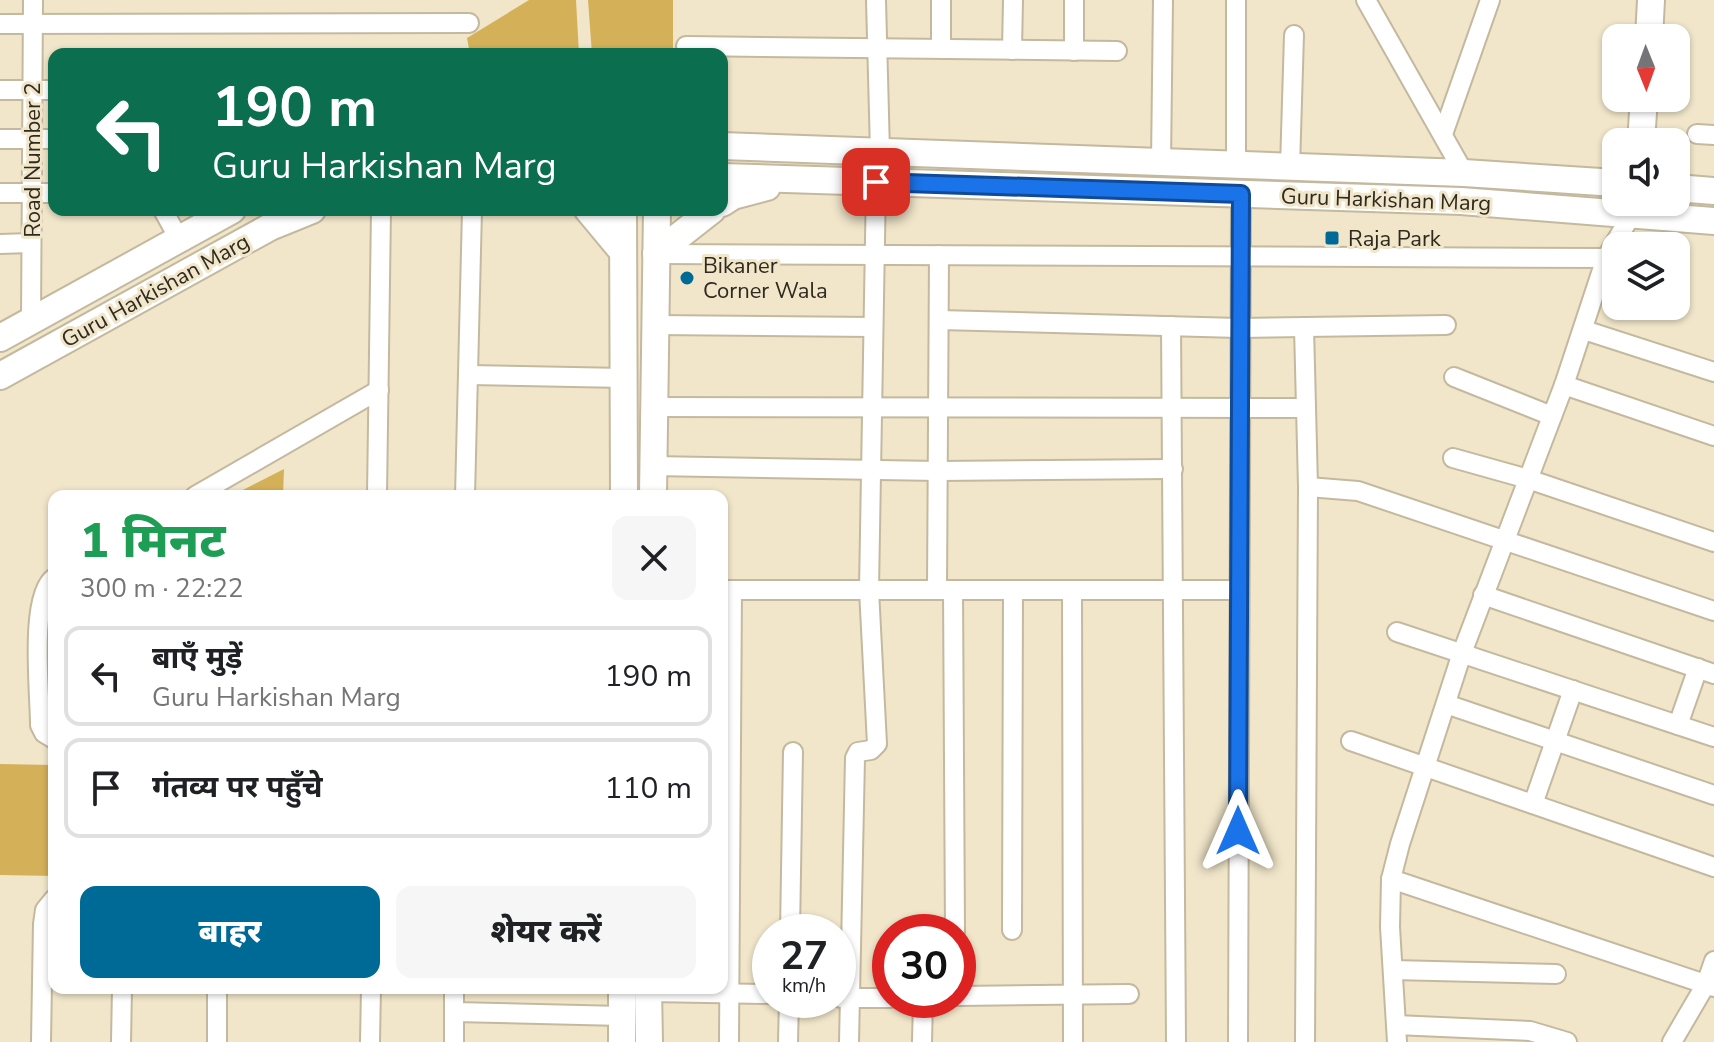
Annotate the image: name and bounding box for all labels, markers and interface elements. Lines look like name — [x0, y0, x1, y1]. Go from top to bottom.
north arrow — [1602, 24, 1690, 112]
map controls — [1602, 24, 1690, 320]
text: 190 m — [212, 69, 377, 146]
icon: left — [80, 80, 184, 184]
street label: Road Number 2 — [18, 82, 48, 238]
button: sound — [1602, 128, 1690, 216]
text: Guru Harkishan Marg — [212, 142, 557, 191]
pin — [842, 148, 910, 216]
icon: arrive — [854, 160, 898, 204]
street label: Guru Harkishan Marg — [1280, 181, 1492, 219]
place label: Raja Park — [1348, 224, 1442, 254]
street label: Guru Harkishan Marg — [56, 227, 255, 355]
marker: Raja Park — [1323, 229, 1341, 247]
button: layers — [1602, 232, 1690, 320]
place label: Bikaner Corner Wala — [703, 251, 828, 306]
marker: Bikaner Corner Wala — [678, 269, 696, 287]
text: 1 मिनट — [80, 508, 226, 574]
button: close — [612, 516, 696, 600]
text: 300 m · 22:22 — [80, 571, 243, 606]
text: बाएँ मुड़ें — [152, 638, 242, 679]
icon: left — [84, 654, 128, 698]
text: 190 m — [605, 656, 692, 697]
text: Guru Harkishan Marg — [152, 680, 401, 715]
icon: arrive — [84, 766, 128, 810]
text: गंतव्य पर पहुँचे — [152, 767, 322, 808]
text: 110 m — [605, 768, 692, 809]
position arrow — [1196, 789, 1280, 873]
button: बाहर — [80, 886, 380, 978]
button: शेयर करें — [396, 886, 696, 978]
speed limit sign: 30 — [872, 914, 976, 1018]
text: 27 — [780, 929, 828, 983]
text: km/h — [782, 972, 826, 999]

